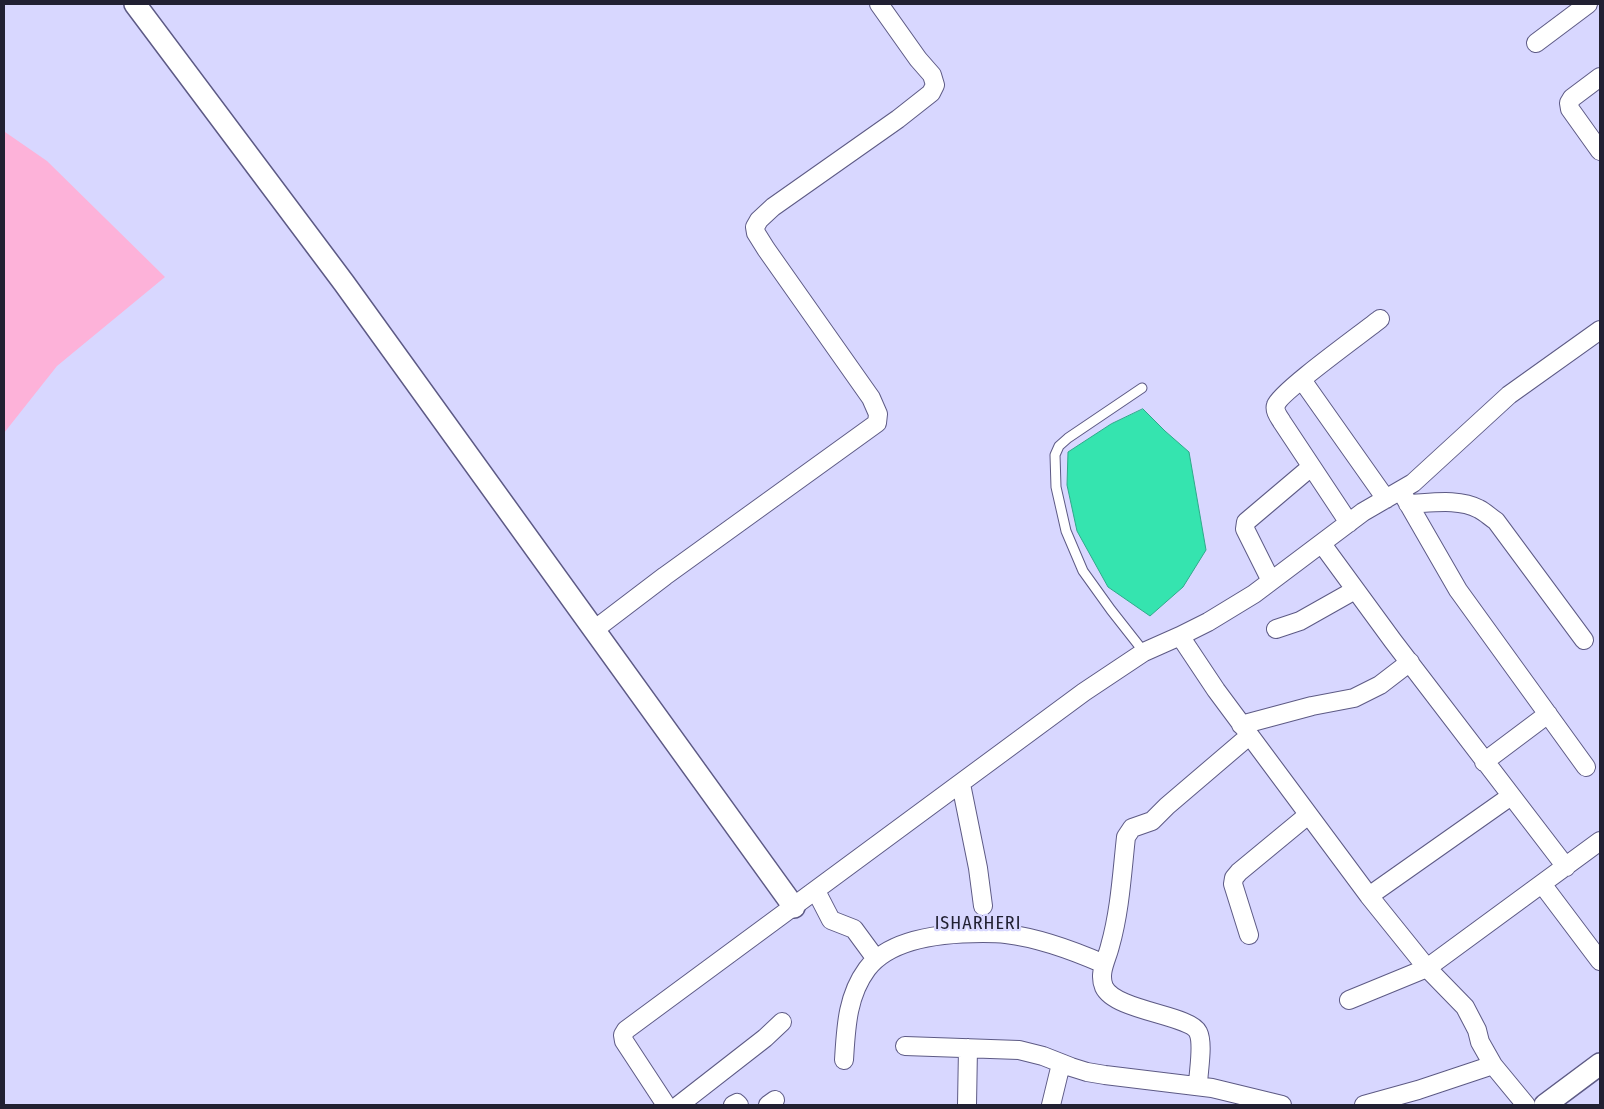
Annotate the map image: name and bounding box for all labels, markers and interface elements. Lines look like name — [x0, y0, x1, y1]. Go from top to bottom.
district label: ISHARHERI — [934, 913, 1022, 935]

